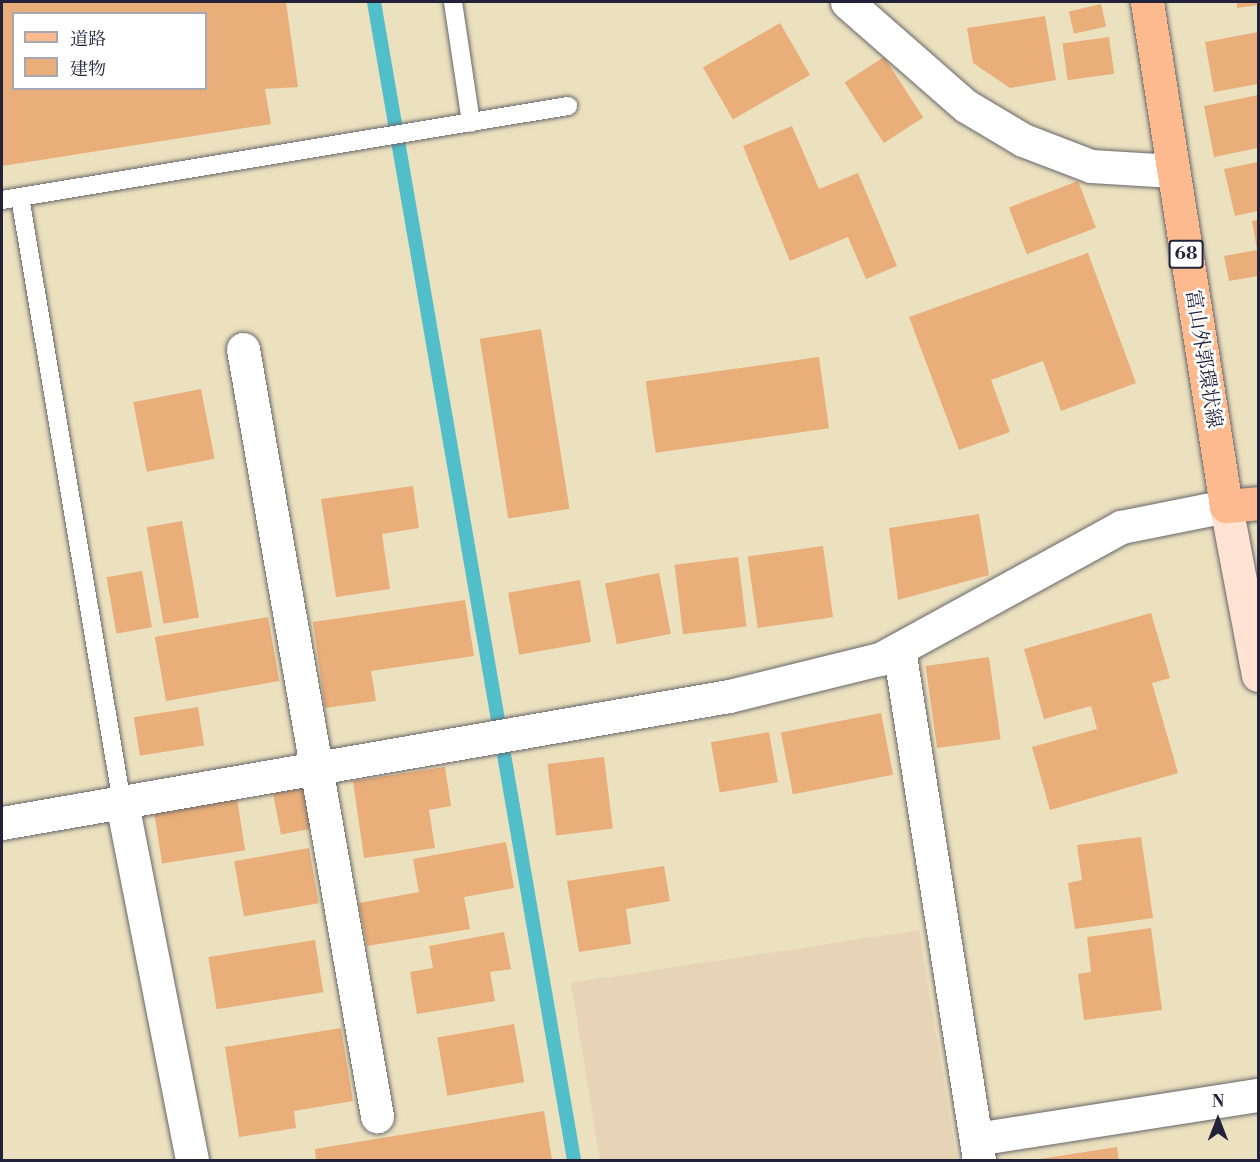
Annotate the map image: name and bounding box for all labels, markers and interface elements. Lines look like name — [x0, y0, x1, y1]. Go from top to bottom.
legend — [12, 12, 207, 90]
text: 道路 — [70, 28, 106, 51]
text: 建物 — [70, 58, 106, 81]
road number: 68 — [1168, 239, 1204, 269]
street label: 富山外郭環状線 — [1180, 288, 1226, 430]
north arrow — [1188, 1090, 1248, 1150]
text: N — [1212, 1092, 1224, 1112]

